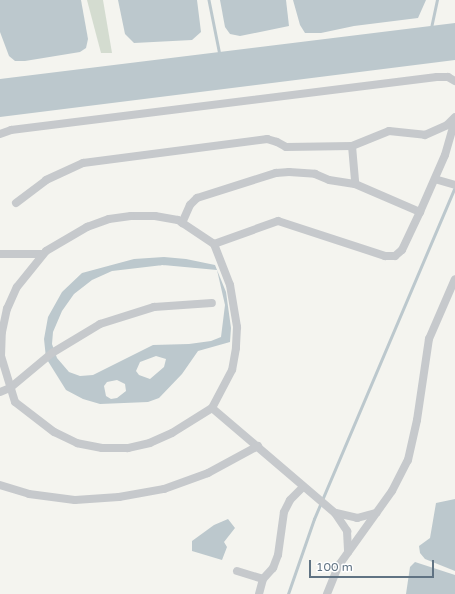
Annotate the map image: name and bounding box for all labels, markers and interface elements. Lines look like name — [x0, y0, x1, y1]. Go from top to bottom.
scale bar — [311, 552, 436, 578]
text: 100 m — [316, 560, 353, 574]

